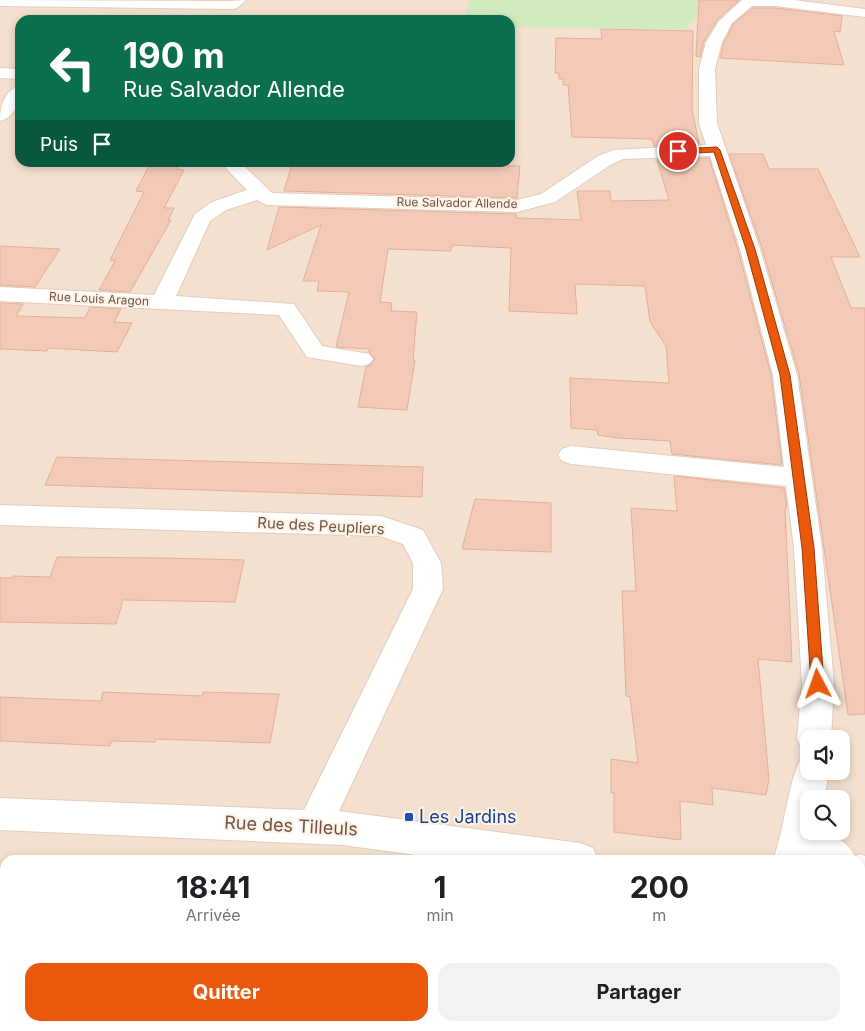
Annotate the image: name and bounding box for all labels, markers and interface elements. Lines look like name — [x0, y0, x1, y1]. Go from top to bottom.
text: 190 m — [123, 34, 225, 76]
icon: left — [40, 35, 105, 100]
text: Rue Salvador Allende — [123, 76, 345, 102]
icon: arrive — [88, 130, 116, 158]
pin — [657, 130, 699, 172]
text: Puis — [40, 133, 78, 156]
icon: arrive — [664, 137, 692, 165]
street label: Rue Salvador Allende — [396, 194, 518, 211]
street label: Rue Louis Aragon — [49, 288, 149, 309]
street label: Rue des Peupliers — [257, 513, 385, 538]
position arrow — [791, 657, 843, 709]
map controls — [800, 730, 850, 840]
button: sound — [800, 730, 850, 780]
button: search — [800, 790, 850, 840]
place label: Les Jardins — [419, 806, 517, 827]
marker: Les Jardins — [403, 811, 415, 823]
street label: Rue des Tilleuls — [224, 812, 358, 839]
text: 18:41 — [176, 869, 250, 905]
text: 1 — [434, 869, 447, 905]
text: 200 — [630, 869, 689, 905]
text: Arrivée — [186, 905, 241, 925]
text: min — [426, 905, 454, 925]
text: m — [652, 905, 666, 925]
button: Quitter — [25, 963, 428, 1021]
button: Partager — [438, 963, 840, 1021]

